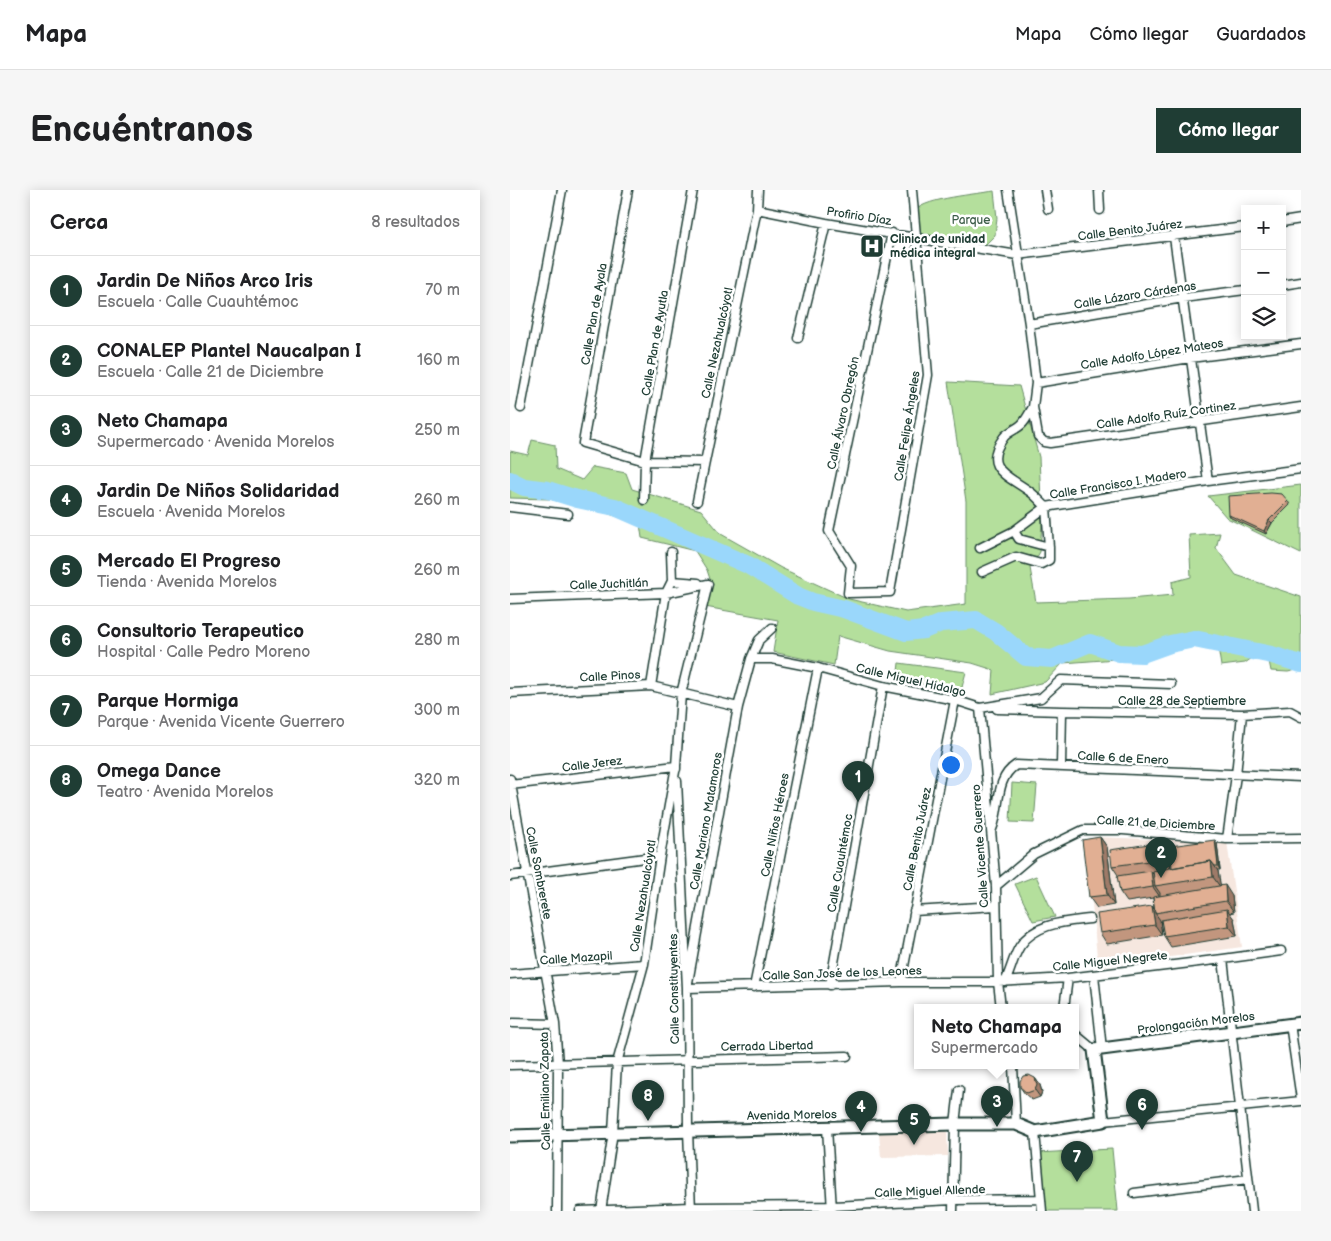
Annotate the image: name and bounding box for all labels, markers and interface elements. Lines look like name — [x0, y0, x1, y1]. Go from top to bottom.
text: Mapa — [25, 20, 87, 49]
text: Mapa — [1015, 24, 1061, 45]
text: Cómo llegar — [1089, 24, 1188, 45]
text: Guardados — [1216, 24, 1306, 45]
button: Cómo llegar — [1156, 108, 1301, 153]
text: Encuéntranos — [30, 109, 253, 152]
street label: Profirio Díaz — [825, 204, 893, 229]
map controls — [1241, 205, 1286, 340]
button: + — [1241, 205, 1286, 250]
text: Cerca — [50, 210, 108, 235]
text: 8 resultados — [371, 213, 460, 232]
park label: Parque — [952, 213, 990, 228]
street label: Calle Benito Juárez — [1077, 217, 1183, 244]
place label: Clinica de unidad médica integral — [890, 232, 985, 261]
hospital icon: Clinica de unidad médica integral — [859, 233, 885, 259]
button: − — [1241, 250, 1286, 295]
street label: Calle Plan de Ayala — [578, 262, 611, 366]
text: Jardin De Niños Arco Iris — [97, 270, 313, 293]
street label: Calle Lázaro Cárdenas — [1073, 278, 1197, 313]
text: 1 — [63, 281, 69, 300]
text: 70 m — [425, 281, 460, 300]
street label: Calle Nezahualcóyotl — [698, 286, 737, 400]
street label: Calle Plan de Ayutla — [639, 289, 672, 397]
text: Escuela · Calle Cuauhtémoc — [97, 293, 299, 312]
button: layers — [1241, 295, 1286, 340]
street label: Calle Adolfo López Mateos — [1080, 336, 1225, 373]
text: CONALEP Plantel Naucalpan I — [97, 340, 362, 363]
text: 2 — [61, 351, 71, 370]
text: 160 m — [417, 351, 460, 370]
street label: Calle Álvaro Obregón — [822, 355, 863, 471]
text: Escuela · Calle 21 de Diciembre — [97, 363, 324, 382]
street label: Calle Felipe Ángeles — [889, 369, 924, 482]
street label: Calle Adolfo Ruíz Cortinez — [1095, 398, 1237, 433]
text: Neto Chamapa — [97, 410, 228, 433]
text: 3 — [61, 421, 71, 440]
text: 250 m — [414, 421, 460, 440]
text: Supermercado · Avenida Morelos — [97, 433, 335, 452]
street label: Calle Francisco I. Madero — [1048, 466, 1188, 503]
text: Jardin De Niños Solidaridad — [97, 480, 339, 503]
text: 4 — [61, 491, 71, 510]
text: 260 m — [414, 491, 460, 510]
text: Escuela · Avenida Morelos — [97, 503, 285, 522]
text: Mercado El Progreso — [97, 550, 281, 573]
text: 5 — [61, 561, 71, 580]
text: 260 m — [414, 561, 460, 580]
text: Tienda · Avenida Morelos — [97, 573, 277, 592]
street label: Calle Juchitlán — [569, 576, 649, 593]
text: Consultorio Terapeutico — [97, 620, 304, 643]
text: 6 — [61, 631, 71, 650]
text: 280 m — [414, 631, 460, 650]
text: Hospital · Calle Pedro Moreno — [97, 643, 310, 662]
street label: Calle Miguel Hidalgo — [854, 661, 967, 700]
street label: Calle Pinos — [579, 667, 641, 686]
text: Parque Hormiga — [97, 690, 239, 713]
street label: Calle 28 de Septiembre — [1118, 694, 1246, 709]
text: 7 — [62, 701, 70, 720]
text: 300 m — [414, 701, 460, 720]
text: Parque · Avenida Vicente Guerrero — [97, 713, 345, 732]
street label: Calle 6 de Enero — [1077, 749, 1169, 768]
street label: Calle Mariano Matamoros — [687, 751, 726, 891]
your location — [938, 752, 964, 778]
street label: Calle Jerez — [561, 753, 623, 776]
text: Omega Dance — [97, 760, 221, 783]
pin: 1 — [842, 761, 874, 802]
text: 8 — [61, 771, 71, 790]
text: 320 m — [414, 771, 460, 790]
street label: Calle Niños Héroes — [758, 772, 793, 878]
text: Teatro · Avenida Morelos — [97, 783, 273, 802]
street label: Calle Vicente Guerrero — [969, 783, 992, 908]
street label: Calle Benito Juárez — [900, 786, 935, 892]
street label: Calle Cuauhtémoc — [824, 813, 857, 914]
street label: Calle 21 de Diciembre — [1096, 813, 1216, 834]
street label: Calle Sombrerete — [522, 825, 555, 921]
pin: 2 — [1145, 837, 1177, 878]
street label: Calle Nezahualcóyotl — [627, 839, 660, 953]
street label: Calle Constituyentes — [666, 933, 683, 1044]
street label: Calle Mazapil — [539, 948, 613, 969]
street label: Calle Miguel Negrete — [1052, 948, 1168, 975]
street label: Calle San José de los Leones — [762, 963, 922, 984]
popup — [914, 1004, 1079, 1069]
street label: Prolongación Morelos — [1137, 1009, 1256, 1038]
text: Neto Chamapa — [931, 1016, 1062, 1039]
street label: Calle Emiliano Zapata — [537, 1031, 554, 1150]
street label: Cerrada Libertad — [720, 1038, 814, 1055]
text: Supermercado — [931, 1039, 1038, 1058]
pin: 8 — [632, 1080, 664, 1121]
pin: 3 — [981, 1086, 1013, 1127]
pin: 6 — [1126, 1089, 1158, 1130]
pin: 4 — [845, 1091, 877, 1132]
pin: 5 — [898, 1104, 930, 1145]
street label: Avenida Morelos — [747, 1107, 837, 1124]
pin: 7 — [1061, 1141, 1093, 1182]
street label: Calle Miguel Allende — [874, 1182, 986, 1201]

